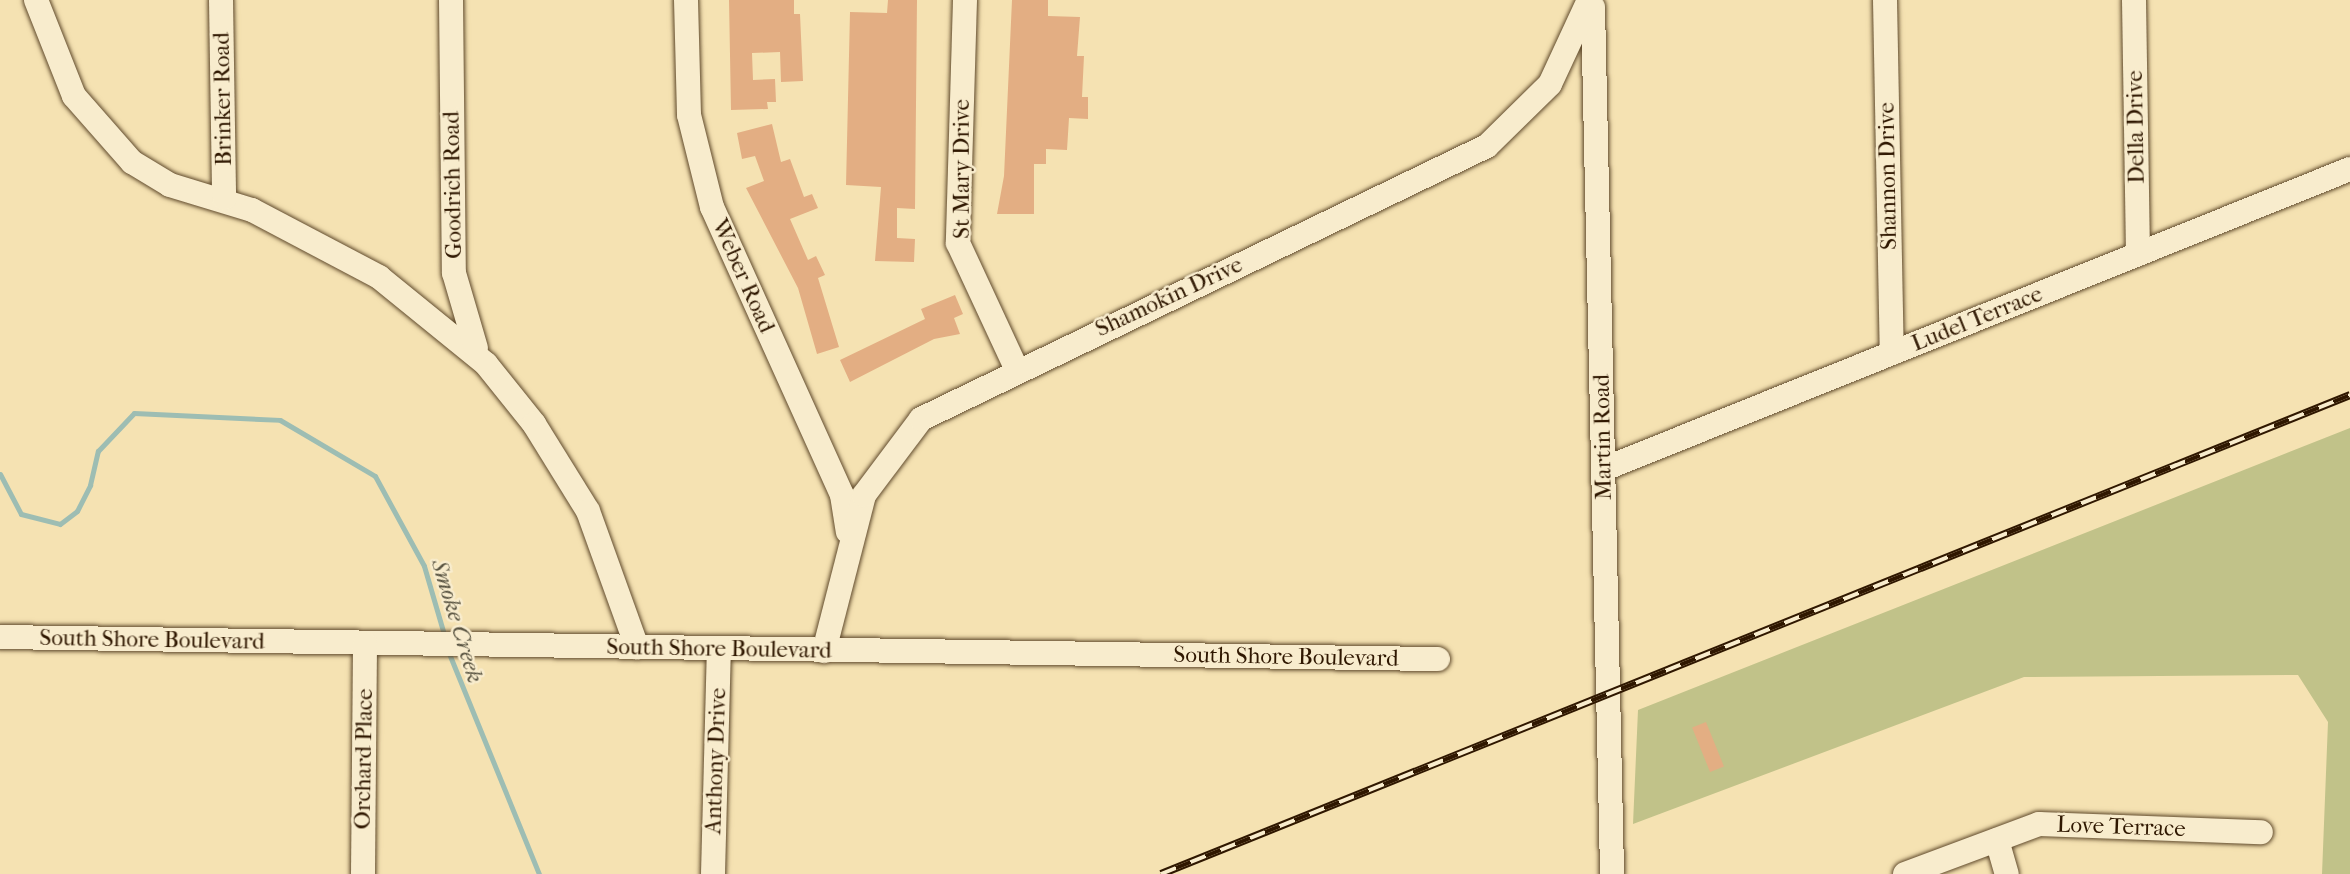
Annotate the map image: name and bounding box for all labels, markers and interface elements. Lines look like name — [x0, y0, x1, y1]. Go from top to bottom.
street label: Brinker Road — [208, 32, 238, 166]
street label: Della Drive — [2121, 70, 2151, 184]
street label: St Mary Drive — [948, 99, 976, 239]
street label: Shannon Drive — [1873, 102, 1903, 250]
street label: Goodrich Road — [438, 111, 468, 259]
street label: Weber Road — [706, 215, 780, 337]
street label: Shamokin Drive — [1091, 251, 1247, 343]
street label: Ludel Terrace — [1908, 280, 2046, 358]
street label: Martin Road — [1588, 374, 1618, 500]
water label: Smoke Creek — [425, 556, 489, 686]
street label: South Shore Boulevard — [39, 624, 265, 656]
street label: South Shore Boulevard — [606, 633, 832, 665]
street label: South Shore Boulevard — [1173, 641, 1399, 673]
street label: Anthony Drive — [700, 687, 732, 835]
street label: Orchard Place — [349, 688, 379, 830]
street label: Love Terrace — [2056, 811, 2186, 843]

